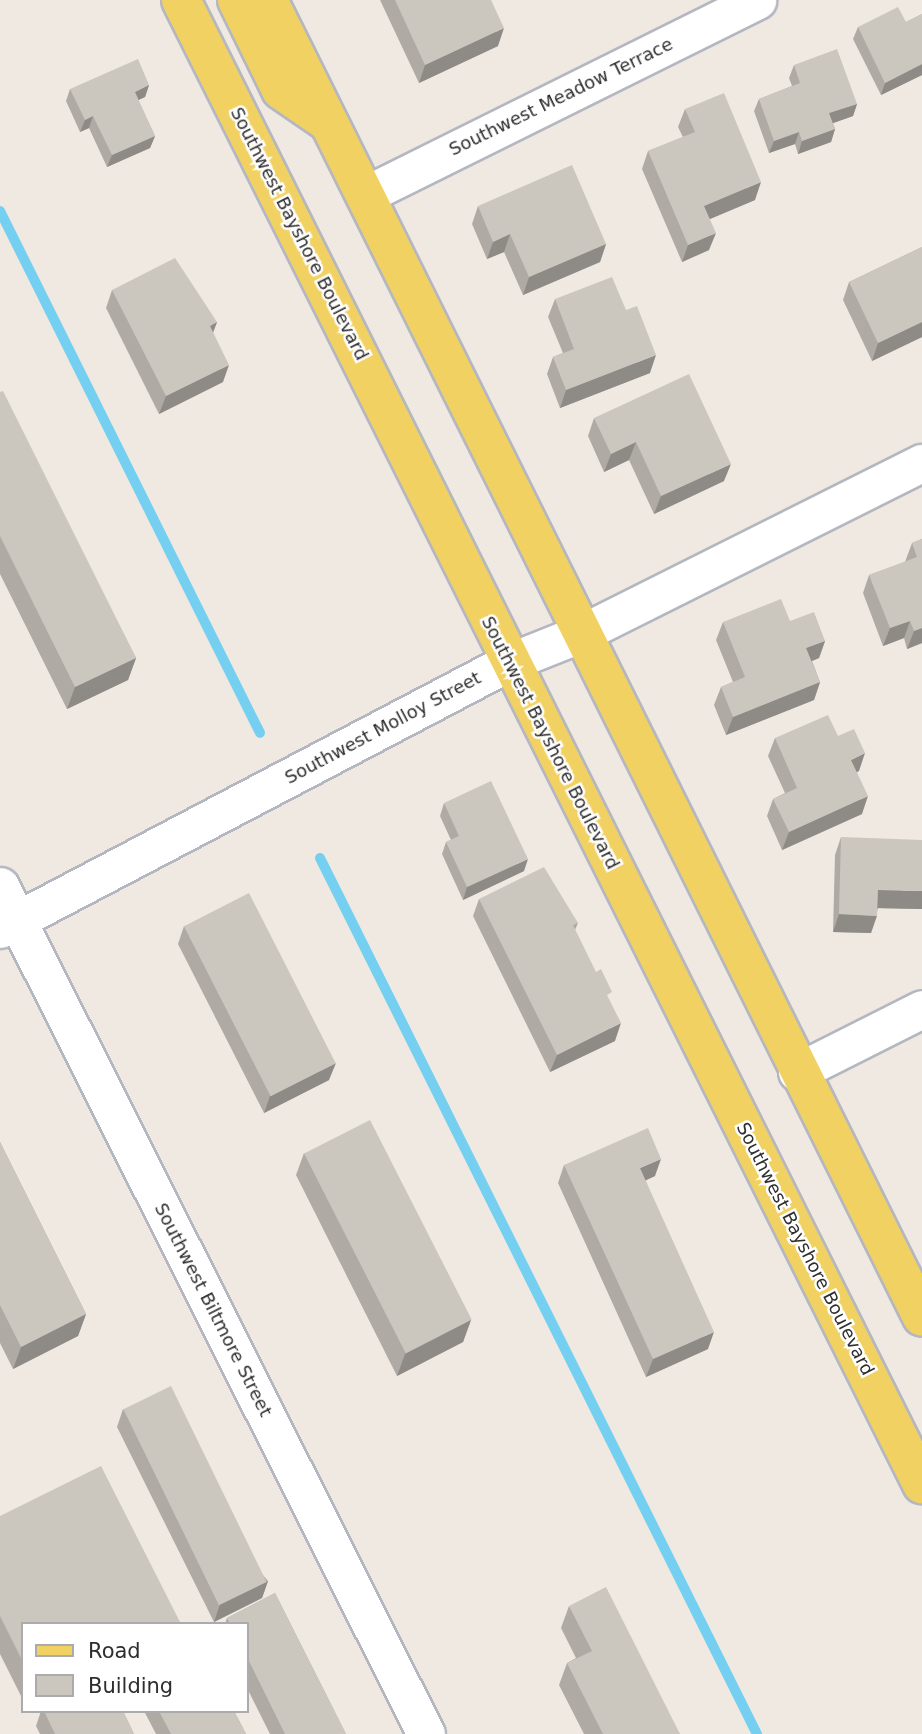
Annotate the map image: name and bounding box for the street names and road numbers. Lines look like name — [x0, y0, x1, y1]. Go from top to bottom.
street label: Southwest Meadow Terrace — [446, 33, 676, 161]
street label: Southwest Bayshore Boulevard — [226, 104, 372, 364]
street label: Southwest Bayshore Boulevard — [477, 613, 623, 873]
street label: Southwest Molloy Street — [281, 667, 485, 789]
street label: Southwest Bayshore Boulevard — [732, 1119, 878, 1379]
street label: Southwest Biltmore Street — [150, 1200, 276, 1420]

